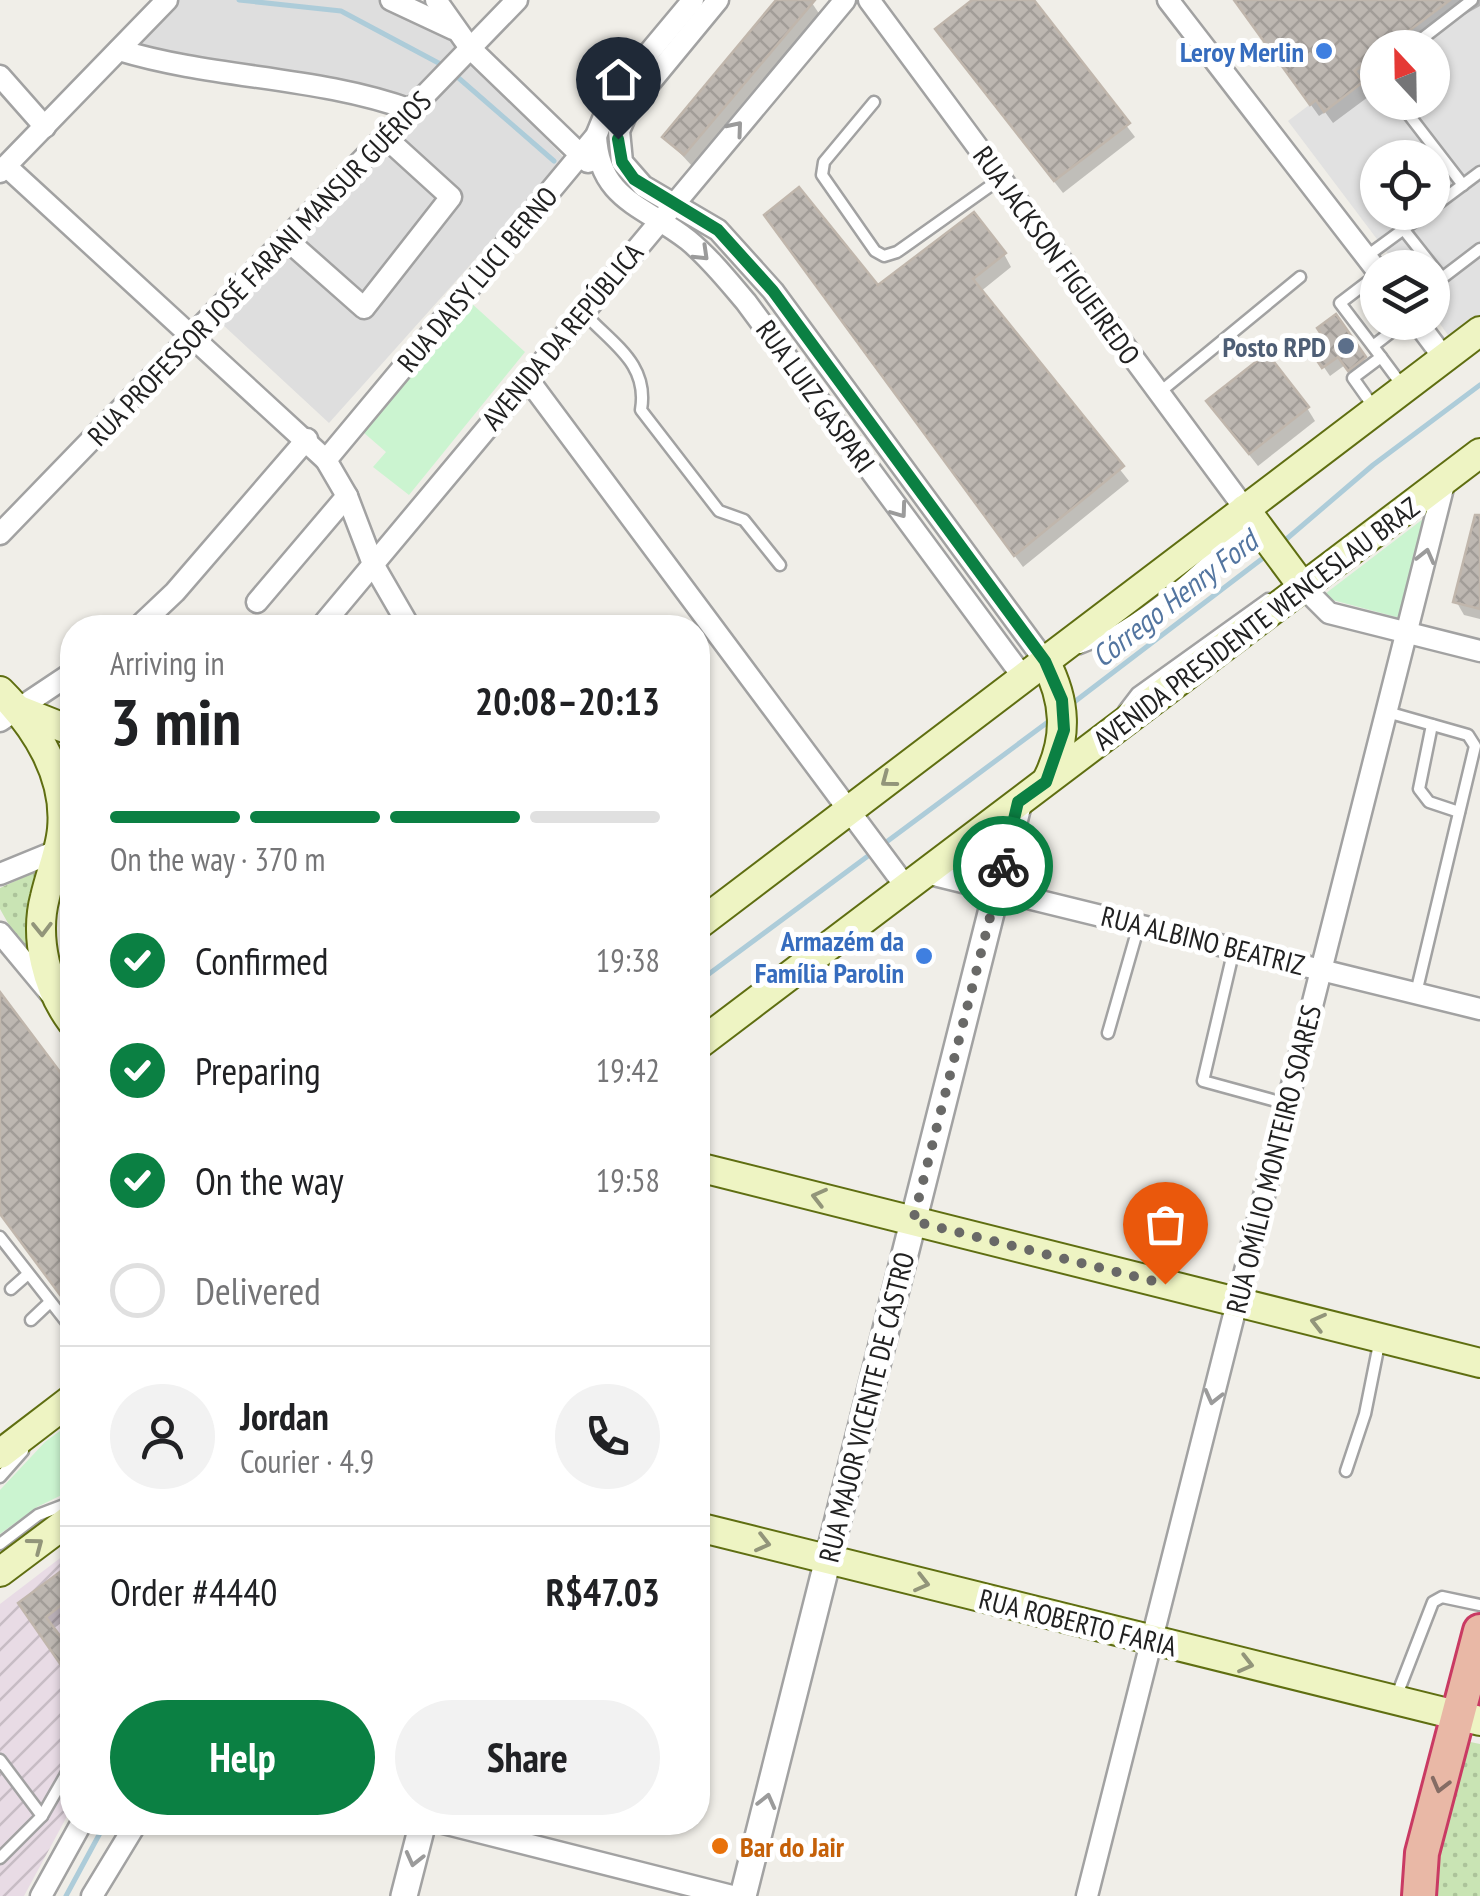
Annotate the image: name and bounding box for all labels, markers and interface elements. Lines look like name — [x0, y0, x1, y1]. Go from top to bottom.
north arrow — [1360, 30, 1450, 120]
map controls — [1360, 30, 1450, 340]
place label: Leroy Merlin — [1180, 33, 1304, 70]
pin — [576, 37, 661, 140]
marker: Leroy Merlin — [1313, 40, 1335, 62]
icon: home — [591, 52, 646, 107]
street label: RUA PROFESSOR JOSÉ FARANI MANSUR GUÉRIOS — [79, 83, 439, 453]
one-way arrow — [725, 121, 743, 140]
street label: RUA JACKSON FIGUEIREDO — [965, 138, 1149, 372]
button: locate — [1360, 140, 1450, 230]
street label: RUA DAISY LUCI BERNO — [389, 179, 565, 379]
street label: AVENIDA DA REPÚBLICA — [473, 234, 651, 437]
one-way arrow — [691, 242, 709, 260]
button: layers — [1360, 250, 1450, 340]
street label: RUA LUIZ GASPARI — [748, 312, 884, 480]
place label: Posto RPD — [1222, 328, 1326, 365]
marker: Posto RPD — [1335, 335, 1357, 357]
street label: AVENIDA PRESIDENTE WENCESLAU BRAZ — [1086, 488, 1426, 758]
one-way arrow — [889, 500, 906, 518]
water label: Córrego Henry Ford — [1083, 519, 1268, 675]
one-way arrow — [1414, 548, 1435, 565]
text: Arriving in — [110, 642, 225, 684]
text: 20:08–20:13 — [475, 676, 660, 725]
text: 3 min — [110, 679, 241, 763]
one-way arrow — [881, 769, 899, 786]
courier — [953, 816, 1053, 916]
text: On the way · 370 m — [110, 838, 325, 880]
icon: bike — [976, 839, 1031, 894]
street label: RUA ALBINO BEATRIZ — [1098, 897, 1308, 983]
one-way arrow — [31, 922, 52, 938]
place label: Armazém da Família Parolin — [755, 922, 904, 991]
icon: check — [110, 933, 165, 988]
text: Confirmed — [195, 936, 328, 985]
text: 19:38 — [596, 939, 660, 981]
marker: Armazém da Família Parolin — [913, 945, 935, 967]
street label: RUA OMÍLIO MONTEIRO SOARES — [1217, 1001, 1329, 1317]
icon: check — [110, 1043, 165, 1098]
text: Preparing — [195, 1046, 321, 1095]
text: 19:42 — [596, 1049, 660, 1091]
icon: check — [110, 1153, 165, 1208]
text: On the way — [195, 1156, 343, 1205]
text: 19:58 — [596, 1159, 660, 1201]
pin — [1123, 1182, 1208, 1285]
one-way arrow — [811, 1188, 828, 1209]
icon: bag — [1138, 1197, 1193, 1252]
street label: RUA MAJOR VICENTE DE CASTRO — [810, 1248, 922, 1566]
text: Delivered — [195, 1266, 321, 1315]
one-way arrow — [1310, 1313, 1327, 1334]
button: person — [110, 1384, 215, 1489]
button: phone — [555, 1384, 660, 1489]
one-way arrow — [1204, 1388, 1225, 1405]
text: Jordan — [240, 1391, 329, 1440]
text: Courier · 4.9 — [240, 1440, 374, 1482]
one-way arrow — [754, 1532, 771, 1553]
one-way arrow — [25, 1539, 43, 1556]
text: Order #4440 — [110, 1567, 277, 1616]
text: R$47.03 — [546, 1567, 660, 1616]
one-way arrow — [913, 1571, 930, 1592]
street label: RUA ROBERTO FARIA — [975, 1580, 1181, 1665]
one-way arrow — [1237, 1652, 1255, 1673]
button: Help — [110, 1700, 375, 1815]
button: Share — [395, 1700, 660, 1815]
one-way arrow — [1430, 1776, 1451, 1793]
one-way arrow — [755, 1793, 776, 1810]
place label: Bar do Jair — [740, 1828, 845, 1865]
marker: Bar do Jair — [709, 1835, 731, 1857]
one-way arrow — [404, 1850, 425, 1867]

